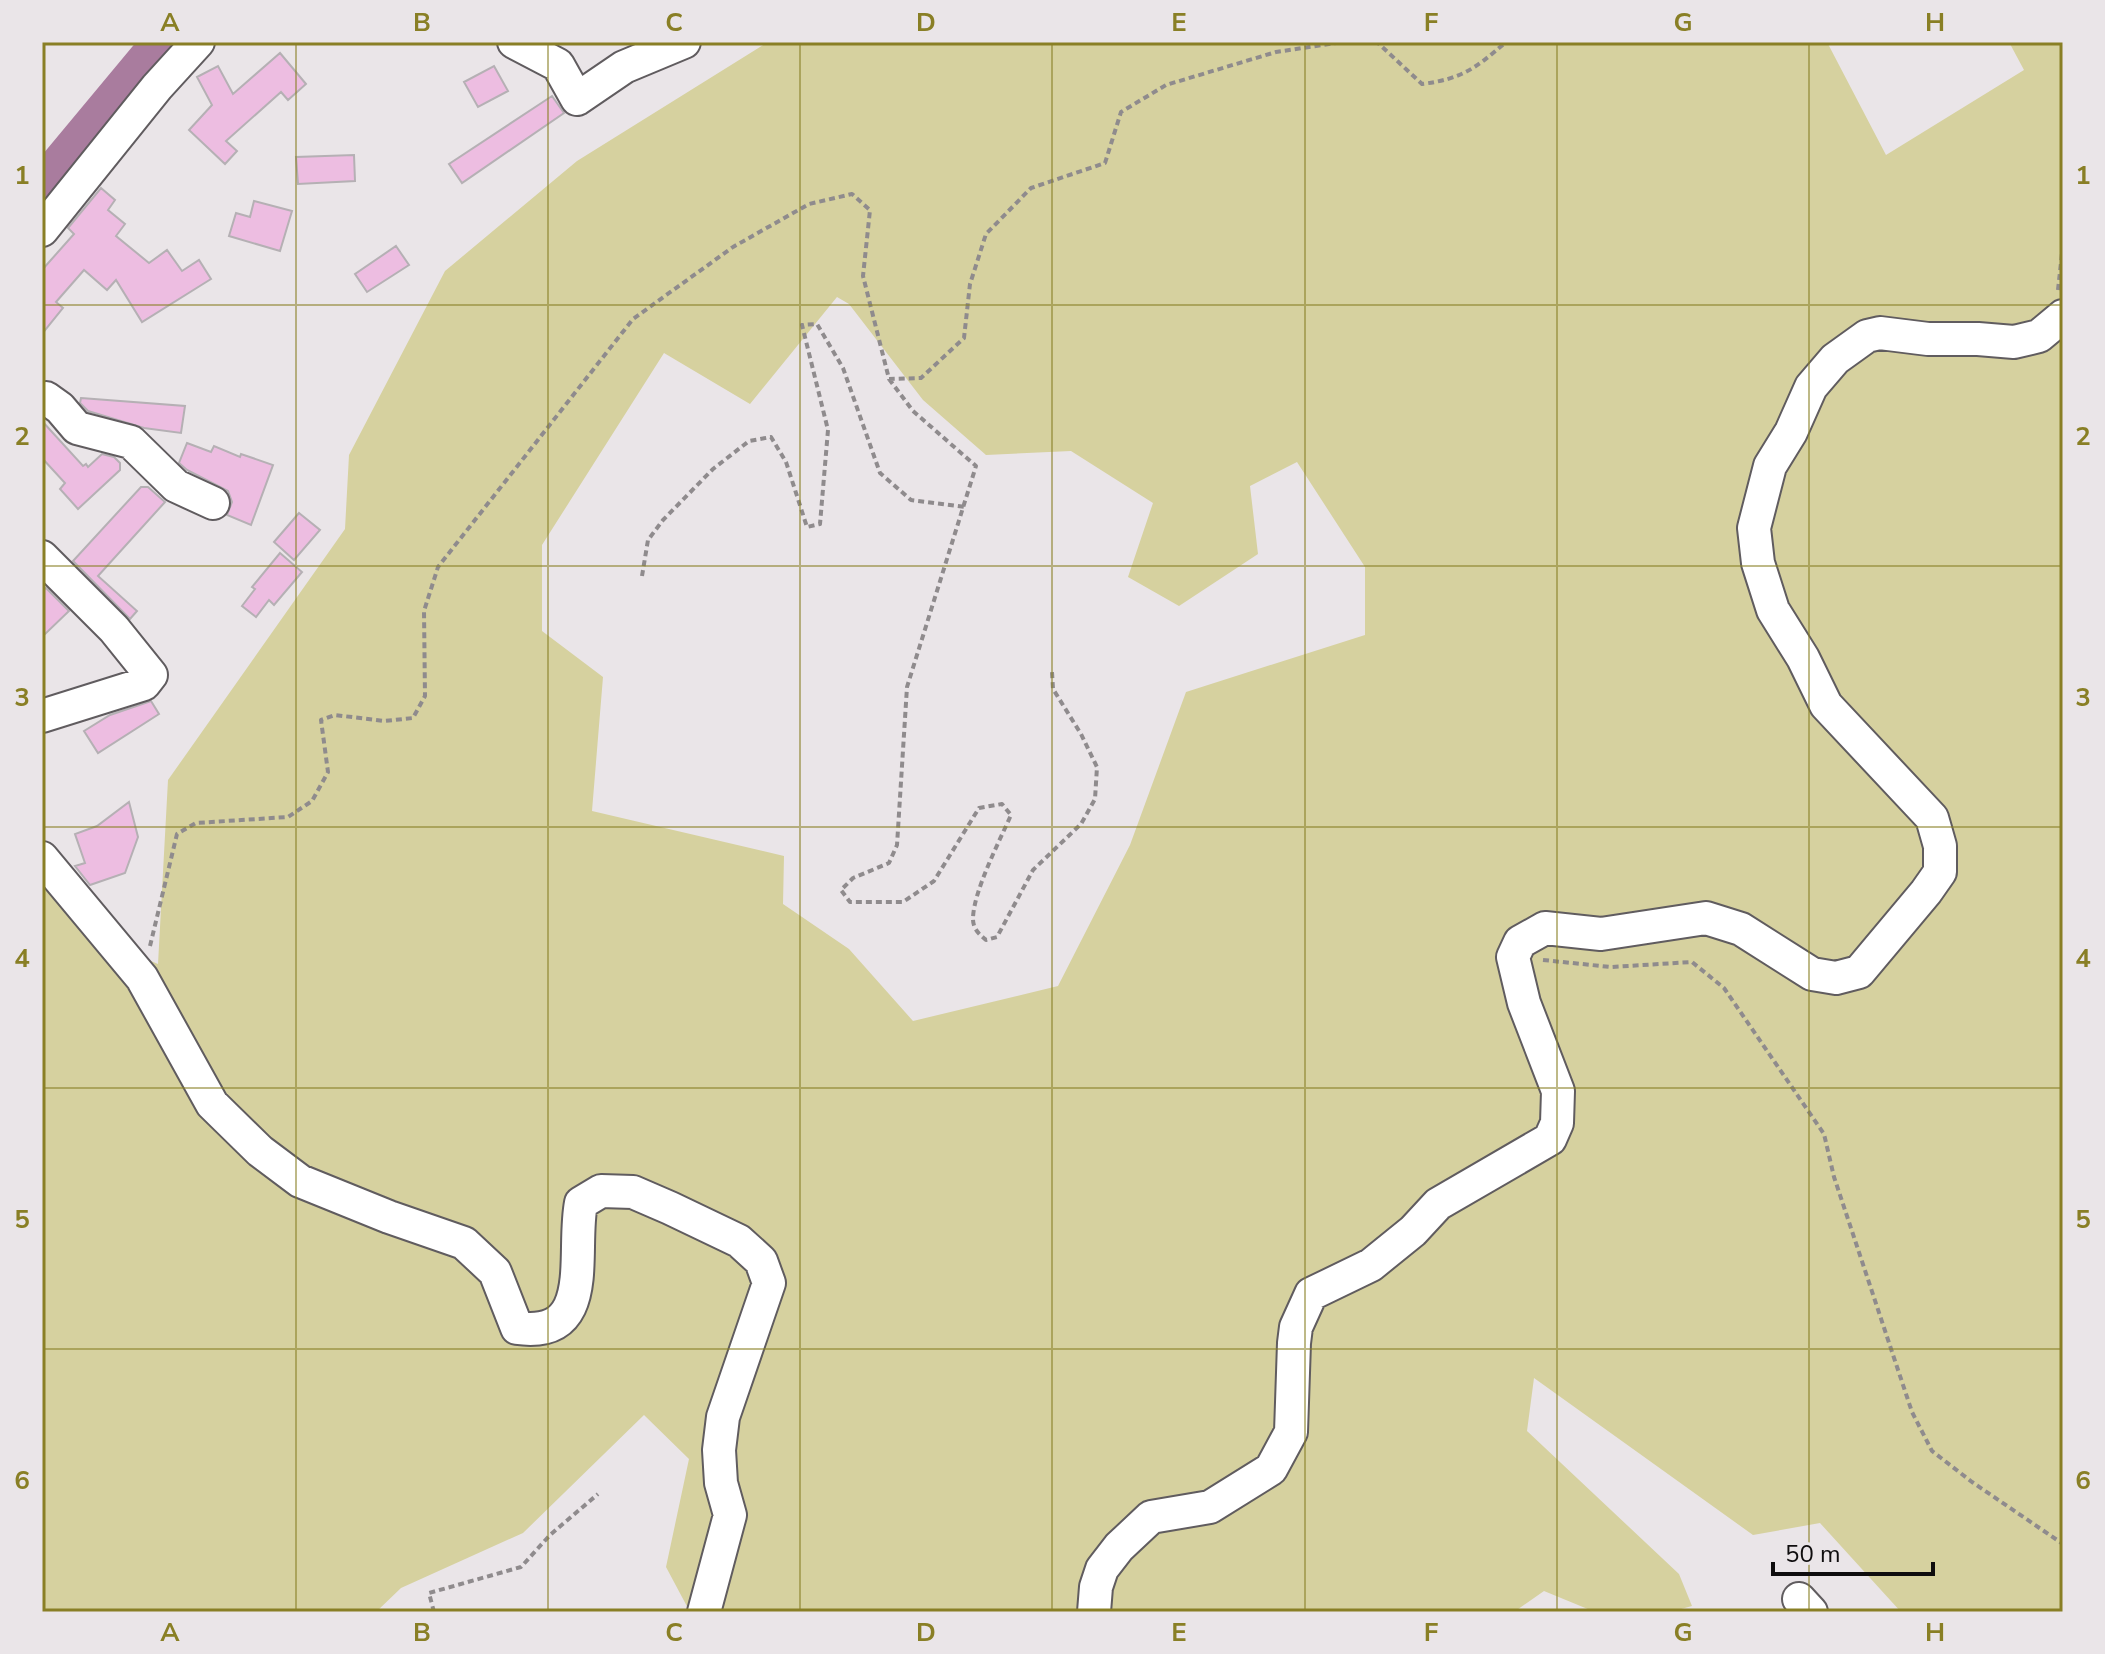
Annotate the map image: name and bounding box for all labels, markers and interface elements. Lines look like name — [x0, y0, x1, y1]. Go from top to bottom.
text: A — [160, 5, 180, 40]
text: B — [413, 5, 431, 40]
text: C — [665, 5, 683, 40]
text: D — [916, 5, 936, 40]
text: E — [1171, 5, 1187, 40]
text: F — [1424, 5, 1438, 40]
text: G — [1673, 5, 1693, 40]
text: H — [1925, 5, 1945, 40]
text: 1 — [14, 158, 30, 193]
text: 1 — [2075, 158, 2091, 193]
text: 2 — [14, 419, 30, 454]
text: 2 — [2075, 419, 2091, 454]
text: 3 — [14, 680, 30, 715]
text: 3 — [2075, 680, 2091, 715]
text: 4 — [14, 941, 30, 976]
text: 4 — [2075, 941, 2091, 976]
text: 5 — [14, 1202, 30, 1237]
text: 5 — [2075, 1202, 2091, 1237]
text: 6 — [14, 1463, 30, 1498]
text: 6 — [2075, 1463, 2091, 1498]
scale bar — [1773, 1526, 1933, 1576]
text: 50 m — [1785, 1538, 1841, 1570]
text: A — [160, 1615, 180, 1650]
text: B — [413, 1615, 431, 1650]
text: C — [665, 1615, 683, 1650]
text: D — [916, 1615, 936, 1650]
text: E — [1171, 1615, 1187, 1650]
text: F — [1424, 1615, 1438, 1650]
text: G — [1673, 1615, 1693, 1650]
text: H — [1925, 1615, 1945, 1650]

